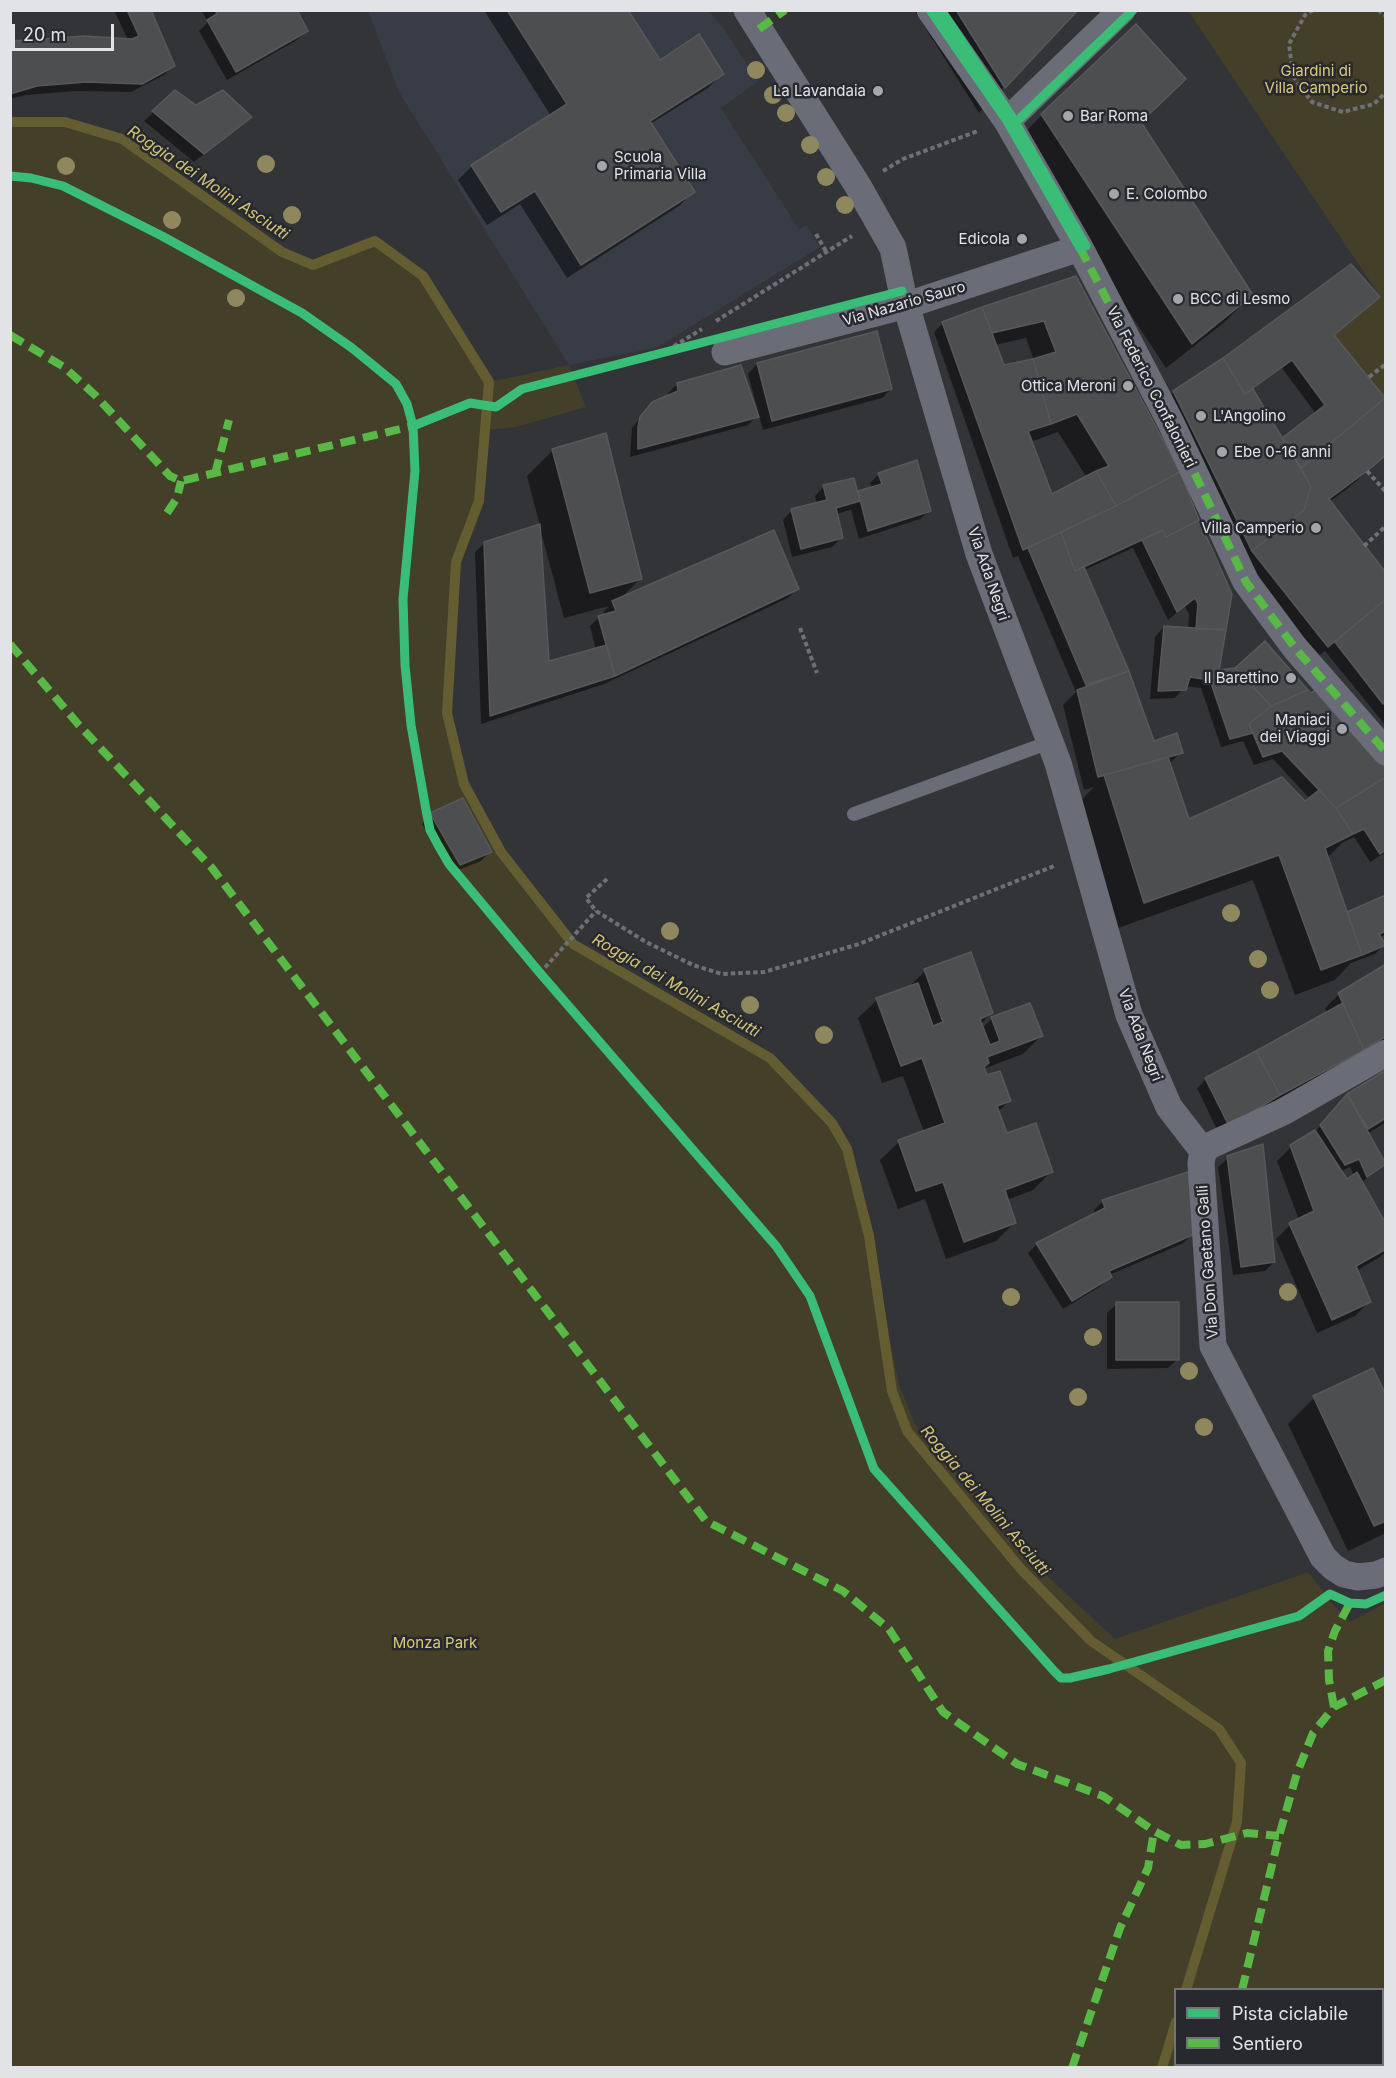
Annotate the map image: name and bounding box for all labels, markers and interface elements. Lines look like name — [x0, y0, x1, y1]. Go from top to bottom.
scale bar — [15, 12, 117, 50]
text: 20 m — [23, 24, 66, 45]
park label: Giardini di Villa Camperio — [1265, 62, 1367, 97]
place label: La Lavandaia — [773, 82, 866, 100]
marker: La Lavandaia — [871, 84, 885, 98]
place label: Bar Roma — [1080, 107, 1148, 125]
marker: Bar Roma — [1061, 109, 1075, 123]
water label: Roggia dei Molini Asciutti — [124, 122, 292, 244]
place label: Scuola Primaria Villa — [614, 148, 706, 183]
marker: Scuola Primaria Villa — [595, 159, 609, 173]
place label: E. Colombo — [1126, 185, 1207, 203]
marker: E. Colombo — [1107, 187, 1121, 201]
place label: Edicola — [959, 230, 1010, 248]
marker: Edicola — [1015, 232, 1029, 246]
street label: Via Nazario Sauro — [840, 278, 968, 330]
place label: BCC di Lesmo — [1190, 290, 1290, 308]
marker: BCC di Lesmo — [1171, 292, 1185, 306]
street label: Via Federico Confalonieri — [1102, 303, 1200, 471]
place label: Ottica Meroni — [1021, 377, 1116, 395]
marker: Ottica Meroni — [1121, 379, 1135, 393]
place label: L'Angolino — [1213, 407, 1286, 425]
marker: L'Angolino — [1194, 409, 1208, 423]
place label: Ebe 0-16 anni — [1234, 443, 1331, 461]
marker: Ebe 0-16 anni — [1215, 445, 1229, 459]
place label: Villa Camperio — [1201, 519, 1304, 537]
marker: Villa Camperio — [1309, 521, 1323, 535]
street label: Via Ada Negri — [964, 525, 1012, 623]
place label: Il Barettino — [1204, 669, 1279, 687]
marker: Il Barettino — [1284, 671, 1298, 685]
place label: Maniaci dei Viaggi — [1260, 711, 1330, 746]
marker: Maniaci dei Viaggi — [1335, 722, 1349, 736]
water label: Roggia dei Molini Asciutti — [589, 930, 763, 1042]
street label: Via Ada Negri — [1114, 986, 1166, 1084]
street label: Via Don Gaetano Galli — [1194, 1185, 1222, 1339]
water label: Roggia dei Molini Asciutti — [916, 1422, 1054, 1580]
park label: Monza Park — [393, 1634, 477, 1652]
legend — [1174, 1988, 1384, 2066]
text: Pista ciclabile — [1232, 2003, 1348, 2024]
text: Sentiero — [1232, 2033, 1303, 2054]

